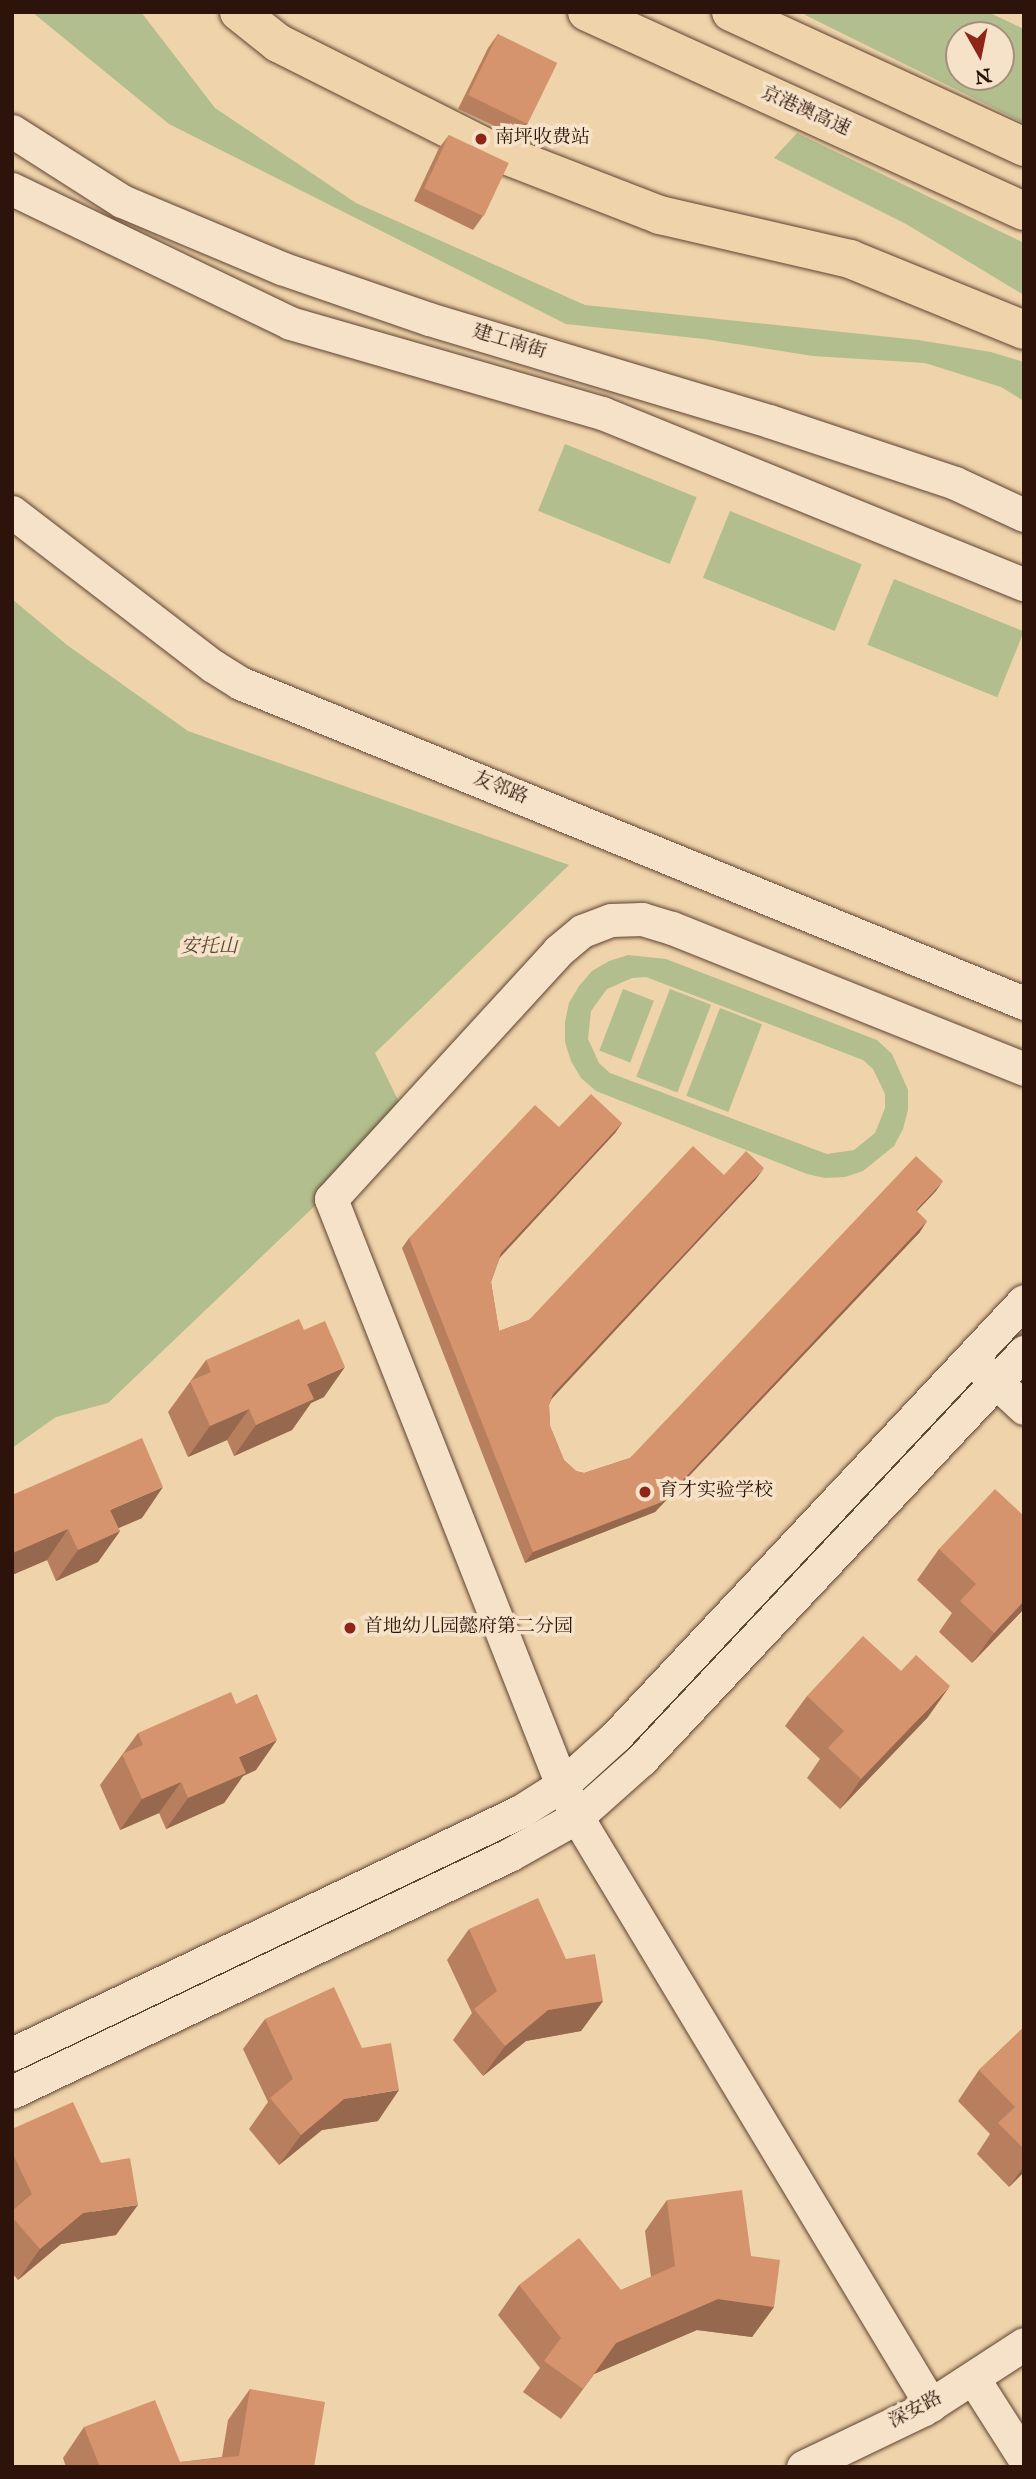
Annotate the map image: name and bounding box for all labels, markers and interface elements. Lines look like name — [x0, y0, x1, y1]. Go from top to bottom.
north arrow — [945, 21, 1015, 91]
text: N — [973, 62, 993, 88]
street label: 京港澳高速 — [757, 82, 853, 142]
place label: 南坪收费站 — [495, 128, 590, 150]
marker: 南坪收费站 — [473, 131, 489, 147]
street label: 建工南街 — [469, 321, 549, 365]
street label: 友邻路 — [469, 768, 531, 810]
park label: 安托山 — [181, 937, 237, 959]
place label: 育才实验学校 — [659, 1481, 773, 1503]
marker: 育才实验学校 — [637, 1484, 653, 1500]
place label: 首地幼儿园懿府第二分园 — [364, 1617, 573, 1639]
marker: 首地幼儿园懿府第二分园 — [342, 1620, 358, 1636]
street label: 深安路 — [885, 2388, 947, 2434]

